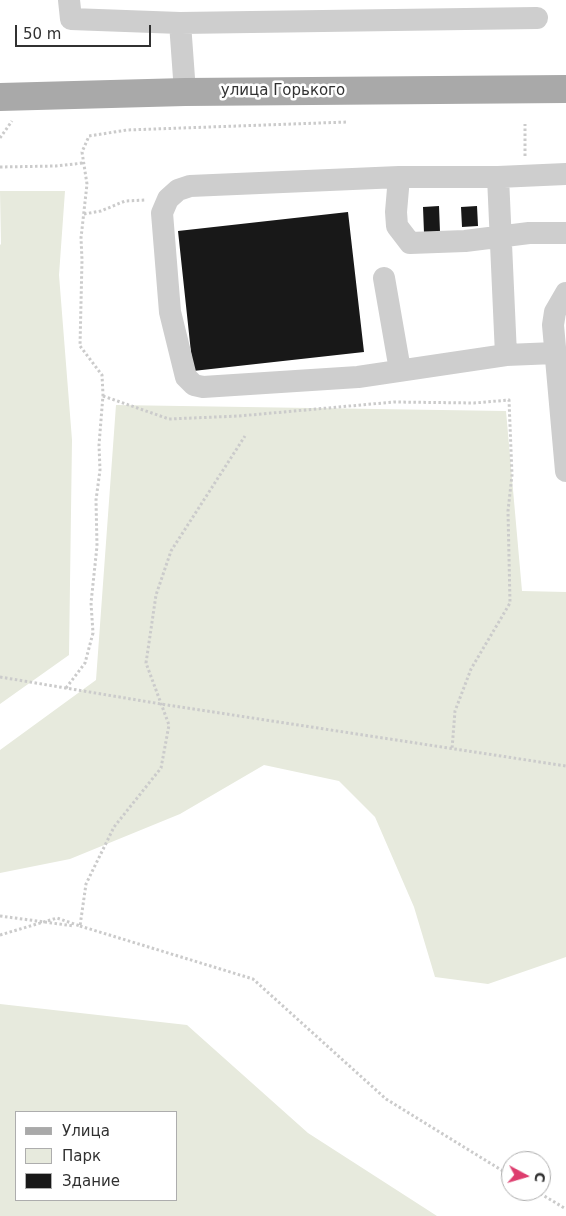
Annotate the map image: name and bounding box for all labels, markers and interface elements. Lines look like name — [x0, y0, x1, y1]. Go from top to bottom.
scale bar — [18, 15, 154, 47]
text: 50 m — [23, 25, 61, 43]
street label: улица Горького — [221, 82, 345, 100]
legend — [15, 1111, 178, 1201]
text: Улица — [62, 1122, 110, 1140]
text: Парк — [62, 1147, 101, 1165]
north arrow — [501, 1151, 551, 1201]
text: Здание — [62, 1172, 120, 1190]
text: С — [531, 1172, 548, 1183]

